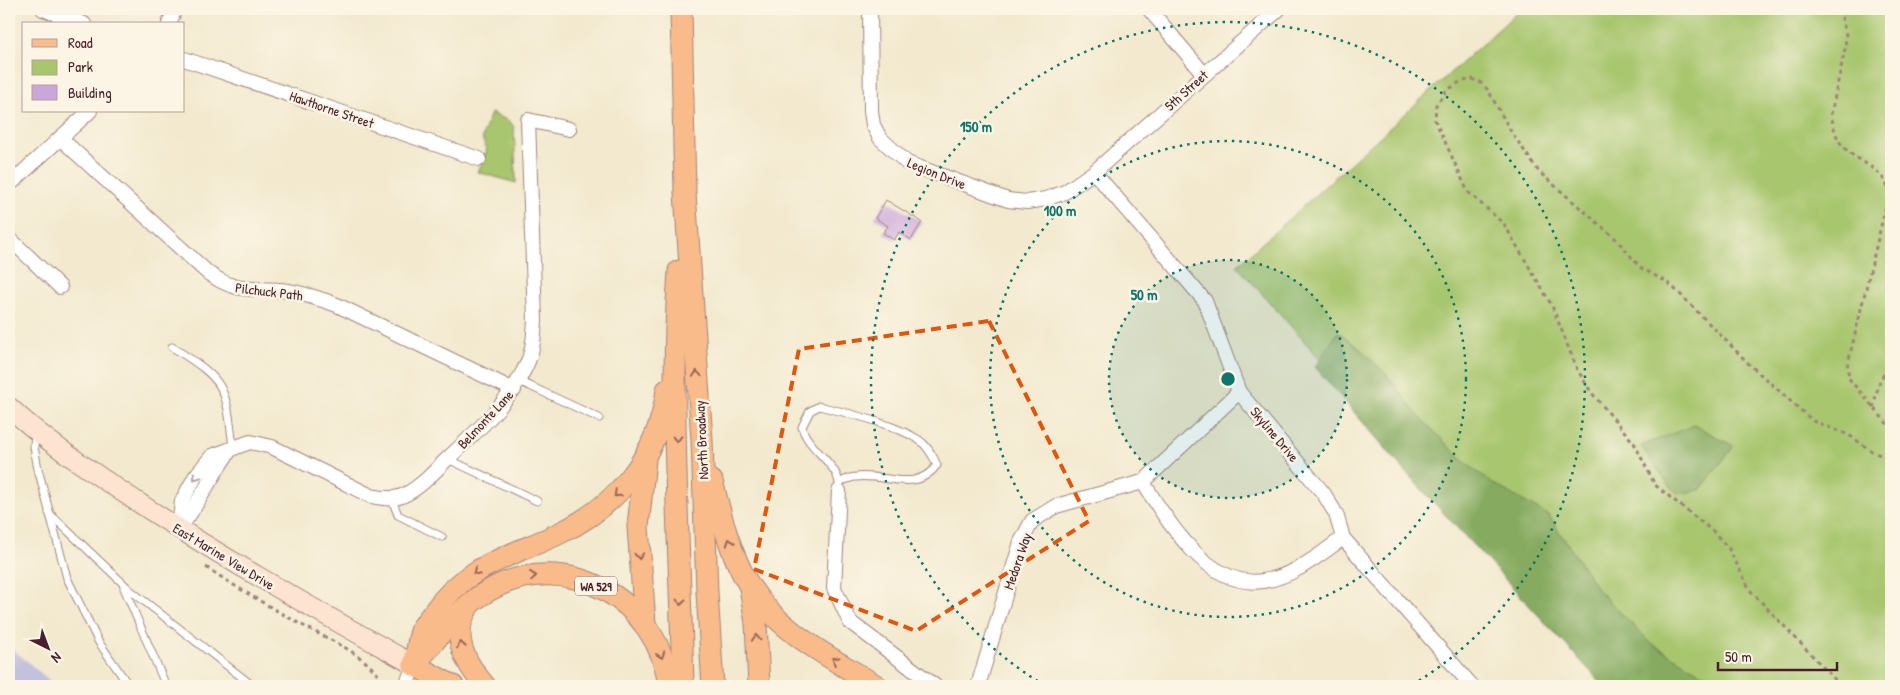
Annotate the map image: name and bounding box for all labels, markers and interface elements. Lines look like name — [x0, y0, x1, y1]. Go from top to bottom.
legend — [22, 22, 185, 112]
text: Road — [68, 32, 93, 53]
text: Park — [68, 56, 93, 77]
street label: 5th Street — [1160, 65, 1212, 115]
text: Building — [68, 82, 112, 103]
street label: Hawthorne Street — [287, 86, 377, 132]
text: 150 m — [960, 116, 992, 137]
street label: Legion Drive — [904, 153, 970, 194]
text: 100 m — [1044, 200, 1076, 221]
street label: Pilchuck Path — [234, 277, 304, 305]
text: 50 m — [1131, 284, 1157, 305]
one-way arrow — [692, 369, 703, 377]
centre of rings — [1219, 370, 1237, 388]
street label: Belmonte Lane — [453, 385, 518, 453]
street label: North Broadway — [689, 400, 714, 480]
street label: Skyline Drive — [1246, 402, 1304, 467]
one-way arrow — [672, 436, 682, 444]
one-way arrow — [193, 471, 202, 481]
one-way arrow — [614, 488, 623, 497]
street label: East Marine View Drive — [170, 518, 279, 594]
street label: Medora Way — [998, 530, 1037, 592]
one-way arrow — [726, 538, 736, 547]
one-way arrow — [634, 552, 645, 560]
one-way arrow — [472, 565, 481, 575]
one-way arrow — [530, 571, 538, 582]
road number: WA 529 — [575, 576, 617, 596]
one-way arrow — [676, 598, 686, 606]
north arrow — [22, 622, 72, 672]
one-way arrow — [751, 633, 762, 641]
scale bar — [1718, 640, 1836, 672]
one-way arrow — [457, 641, 467, 650]
text: 50 m — [1725, 646, 1752, 667]
text: N — [48, 648, 66, 668]
one-way arrow — [656, 650, 666, 659]
one-way arrow — [832, 657, 841, 667]

